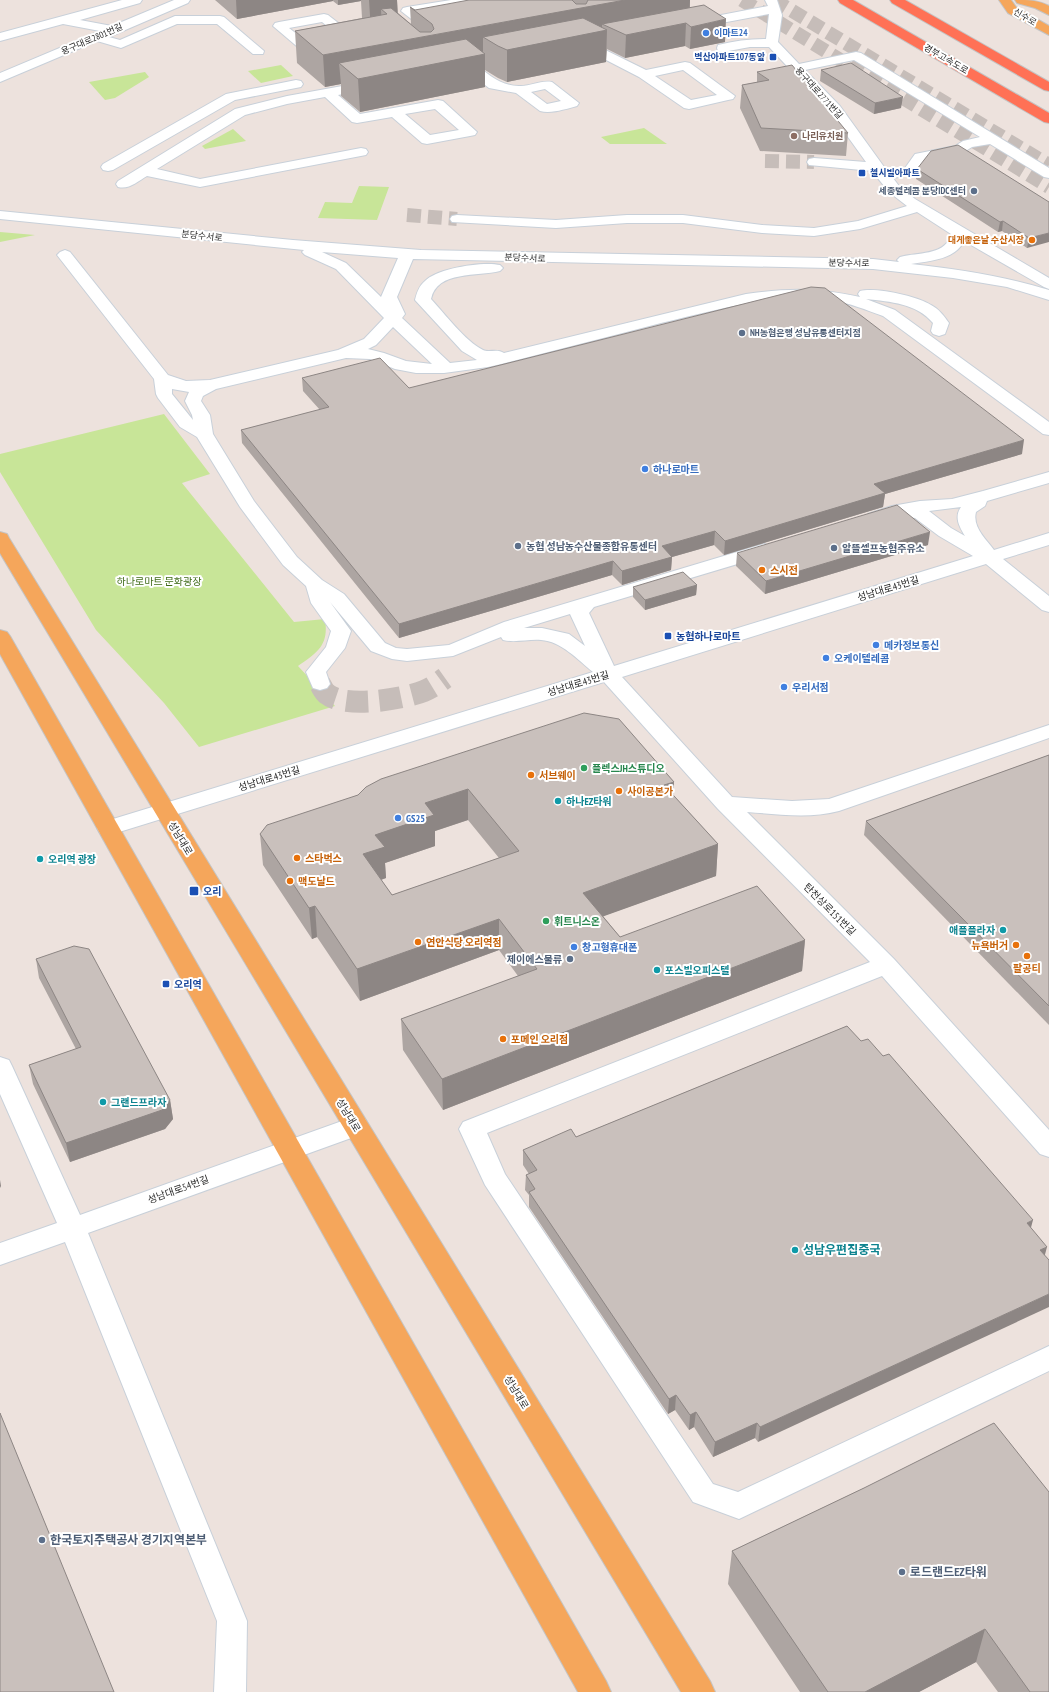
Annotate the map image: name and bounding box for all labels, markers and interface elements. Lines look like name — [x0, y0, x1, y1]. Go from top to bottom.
street label: 신수로 — [1012, 5, 1039, 28]
street label: 용구대로2801번길 — [59, 21, 124, 56]
place label: 이마트24 — [714, 27, 748, 38]
marker: 이마트24 — [701, 28, 711, 38]
street label: 경부고속도로 — [922, 41, 971, 76]
place label: 벽산아파트107동앞 — [694, 51, 766, 62]
marker: 벽산아파트107동앞 — [768, 52, 778, 62]
street label: 용구대로2771번길 — [793, 65, 846, 121]
place label: 나리유치원 — [802, 130, 843, 141]
marker: 나리유치원 — [789, 131, 799, 141]
place label: 첼시빌아파트 — [870, 167, 920, 178]
marker: 첼시빌아파트 — [857, 168, 867, 178]
place label: 세종텔레콤 분당IDC센터 — [879, 185, 966, 196]
marker: 세종텔레콤 분당IDC센터 — [969, 186, 979, 196]
street label: 분당수서로 — [181, 228, 223, 243]
place label: 대게좋은날 수산시장 — [948, 234, 1024, 245]
marker: 대게좋은날 수산시장 — [1027, 235, 1037, 245]
street label: 분당수서로 — [504, 251, 546, 264]
street label: 분당수서로 — [828, 257, 870, 268]
place label: NH농협은행 성남유통센터지점 — [750, 327, 861, 338]
marker: NH농협은행 성남유통센터지점 — [737, 328, 747, 338]
place label: 하나로마트 — [653, 463, 699, 476]
marker: 하나로마트 — [640, 464, 650, 474]
place label: 농협 성남농수산물종합유통센터 — [526, 540, 657, 553]
marker: 농협 성남농수산물종합유통센터 — [513, 541, 523, 551]
place label: 알뜰셀프농협주유소 — [842, 542, 925, 555]
marker: 알뜰셀프농협주유소 — [829, 543, 839, 553]
place label: 스시전 — [770, 564, 798, 577]
marker: 스시전 — [757, 565, 767, 575]
street label: 성남대로43번길 — [856, 573, 921, 604]
park label: 하나로마트 문화광장 — [117, 575, 201, 588]
place label: 농협하나로마트 — [676, 630, 740, 643]
marker: 농협하나로마트 — [663, 631, 673, 641]
place label: 메카정보통신 — [884, 639, 939, 652]
marker: 메카정보통신 — [871, 640, 881, 650]
place label: 오케이텔레콤 — [834, 652, 889, 665]
marker: 오케이텔레콤 — [821, 653, 831, 663]
street label: 성남대로43번길 — [546, 668, 611, 699]
place label: 우리서점 — [792, 681, 829, 694]
marker: 우리서점 — [779, 682, 789, 692]
place label: 플렉스JH스튜디오 — [592, 762, 665, 775]
street label: 성남대로43번길 — [237, 763, 302, 794]
marker: 플렉스JH스튜디오 — [579, 763, 589, 773]
place label: 서브웨이 — [539, 769, 576, 782]
marker: 서브웨이 — [526, 770, 536, 780]
place label: 사이공본가 — [627, 785, 674, 798]
marker: 사이공본가 — [614, 786, 624, 796]
place label: 하나EZ타워 — [566, 795, 612, 808]
marker: 하나EZ타워 — [553, 796, 563, 806]
place label: GS25 — [406, 812, 425, 825]
marker: GS25 — [393, 813, 403, 823]
street label: 성남대로 — [166, 819, 196, 857]
place label: 스타벅스 — [305, 852, 342, 865]
place label: 오리역 광장 — [48, 853, 96, 866]
marker: 스타벅스 — [292, 853, 302, 863]
marker: 오리역 광장 — [35, 854, 45, 864]
place label: 맥도날드 — [298, 875, 335, 888]
marker: 맥도날드 — [285, 876, 295, 886]
street label: 탄천상로151번길 — [801, 880, 859, 938]
marker: 오리 — [188, 885, 200, 897]
place label: 오리 — [203, 885, 221, 898]
place label: 휘트니스온 — [554, 915, 600, 928]
marker: 휘트니스온 — [541, 916, 551, 926]
place label: 애플플라자 — [949, 924, 996, 937]
marker: 애플플라자 — [998, 925, 1008, 935]
place label: 연안식당 오리역점 — [426, 936, 502, 949]
marker: 연안식당 오리역점 — [413, 937, 423, 947]
place label: 뉴욕버거 — [971, 939, 1008, 952]
marker: 뉴욕버거 — [1011, 940, 1021, 950]
place label: 창고형휴대폰 — [582, 941, 637, 954]
marker: 창고형휴대폰 — [569, 942, 579, 952]
marker: 팔공티 — [1022, 951, 1032, 961]
place label: 제이에스물류 — [507, 953, 562, 966]
marker: 제이에스물류 — [565, 954, 575, 964]
place label: 팔공티 — [1013, 962, 1041, 975]
place label: 포스빌오피스텔 — [665, 964, 729, 977]
marker: 포스빌오피스텔 — [652, 965, 662, 975]
place label: 오리역 — [174, 978, 202, 991]
marker: 오리역 — [161, 979, 171, 989]
place label: 포메인 오리점 — [511, 1033, 568, 1046]
marker: 포메인 오리점 — [498, 1034, 508, 1044]
place label: 그랜드프라자 — [111, 1096, 167, 1109]
street label: 성남대로 — [334, 1096, 364, 1134]
marker: 그랜드프라자 — [98, 1097, 108, 1107]
street label: 성남대로54번길 — [146, 1172, 211, 1207]
place label: 성남우편집중국 — [803, 1242, 880, 1257]
marker: 성남우편집중국 — [790, 1245, 800, 1255]
street label: 성남대로 — [502, 1373, 532, 1411]
place label: 한국토지주택공사 경기지역본부 — [50, 1532, 207, 1547]
marker: 한국토지주택공사 경기지역본부 — [37, 1535, 47, 1545]
place label: 로드랜드EZ타워 — [910, 1564, 987, 1579]
marker: 로드랜드EZ타워 — [897, 1567, 907, 1577]

